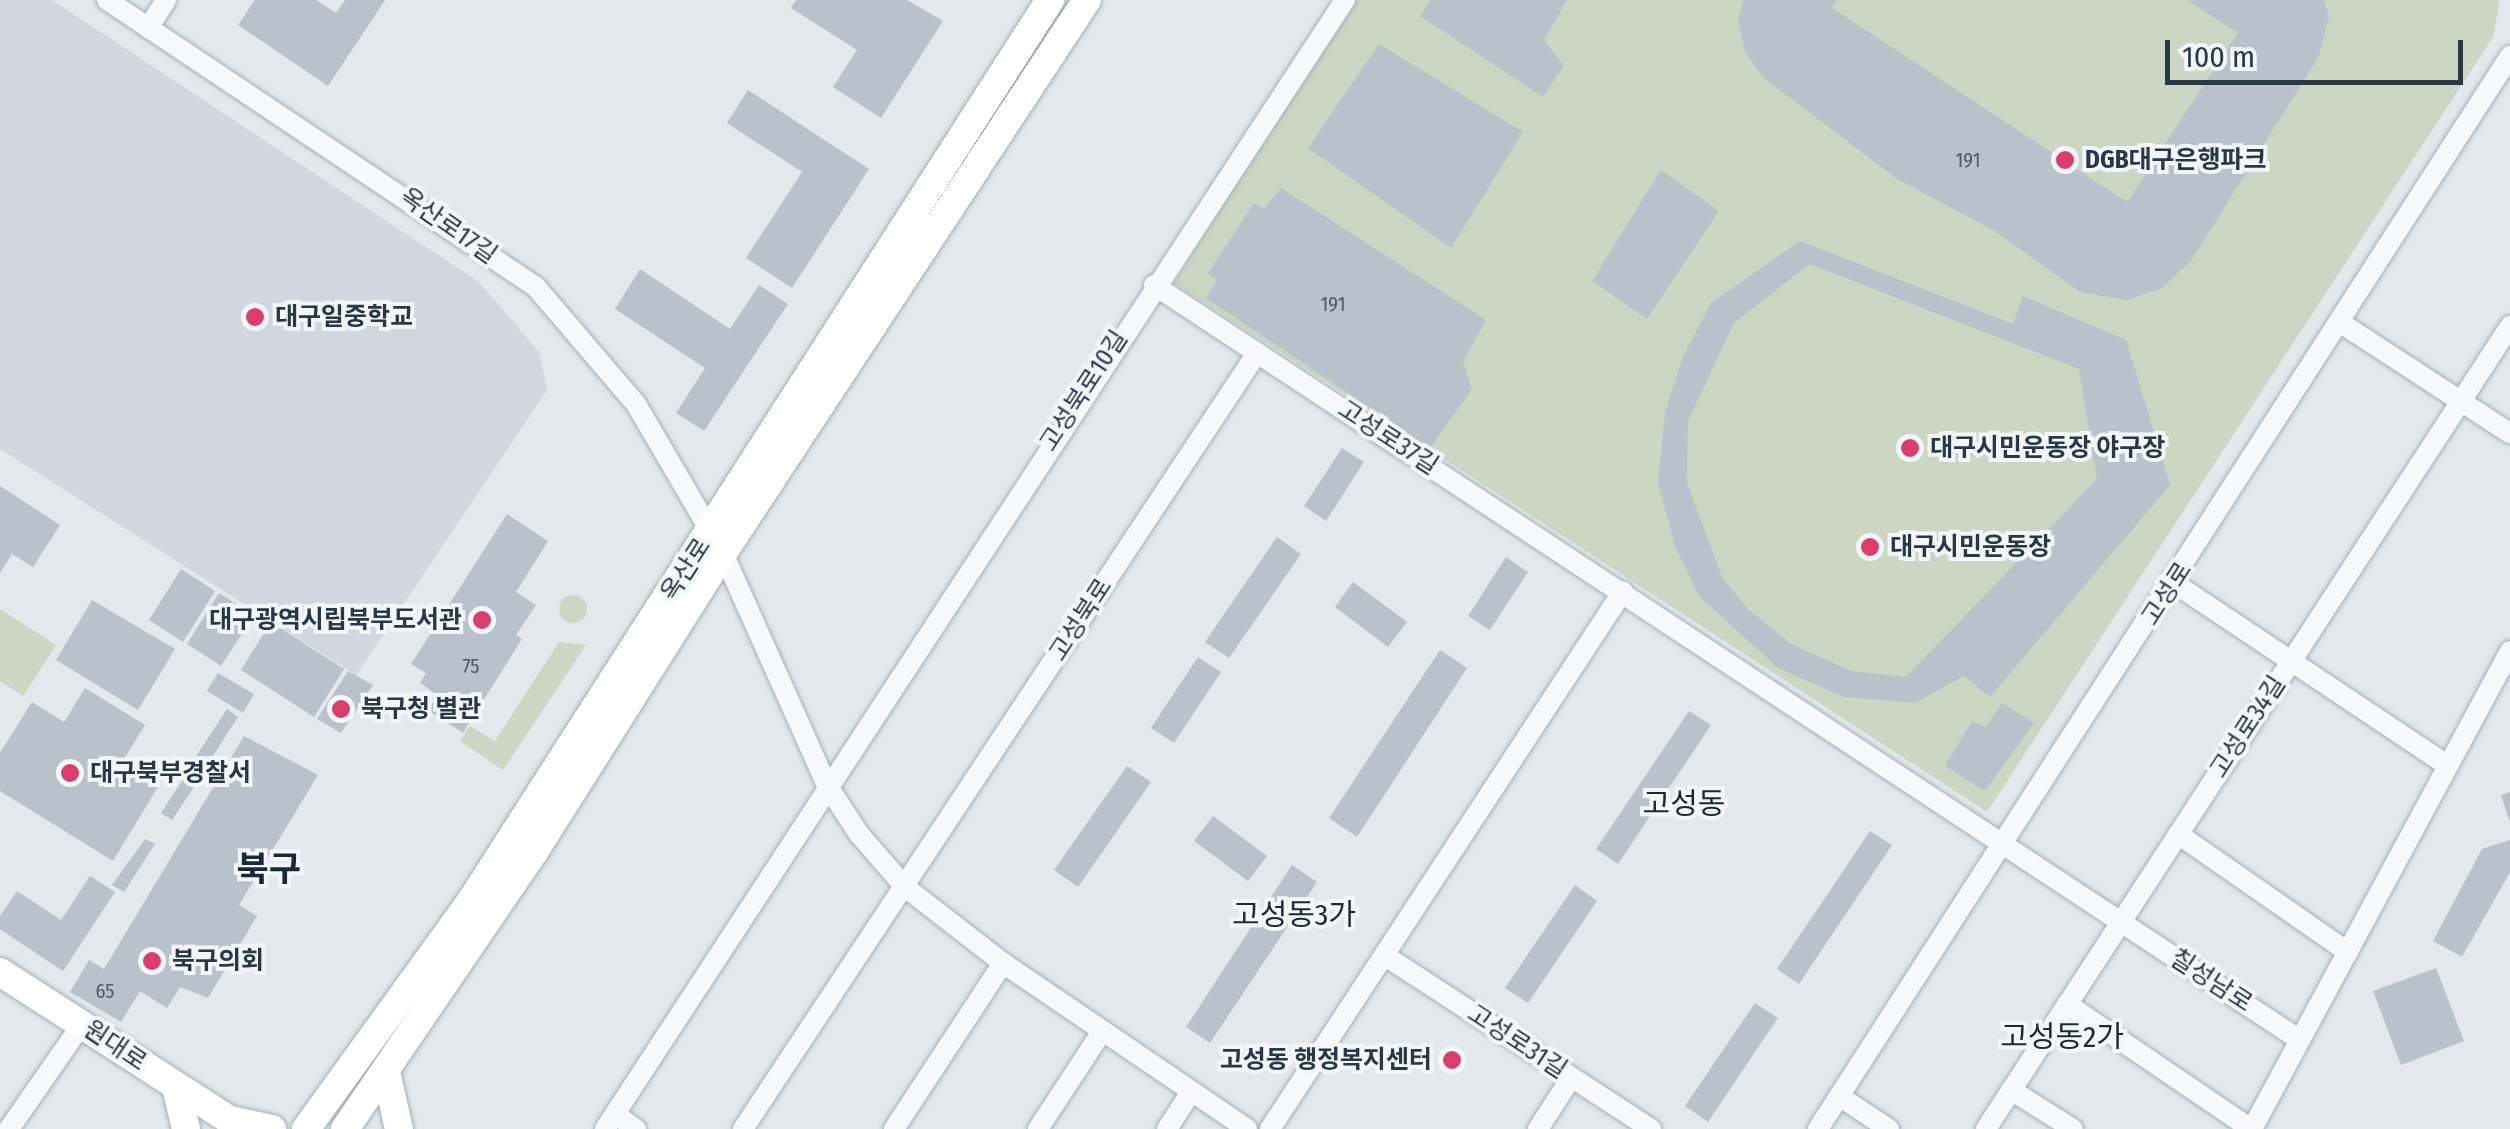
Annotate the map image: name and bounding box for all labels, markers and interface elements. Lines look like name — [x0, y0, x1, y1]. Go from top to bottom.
scale bar — [2170, 20, 2468, 82]
text: 100 m — [2182, 39, 2255, 75]
place label: DGB대구은행파크 — [2085, 145, 2267, 175]
house number: 191 — [1956, 148, 1980, 172]
marker: DGB대구은행파크 — [2054, 149, 2076, 171]
street label: 옥산로17길 — [394, 182, 502, 270]
house number: 191 — [1321, 292, 1345, 316]
place label: 대구일중학교 — [275, 302, 413, 332]
marker: 대구일중학교 — [244, 306, 266, 328]
street label: 고성북로10길 — [1034, 325, 1134, 457]
street label: 고성로37길 — [1332, 395, 1444, 481]
place label: 대구시민운동장 야구장 — [1930, 433, 2165, 463]
marker: 대구시민운동장 야구장 — [1899, 437, 1921, 459]
place label: 대구시민운동장 — [1890, 532, 2051, 562]
street label: 옥산로 — [655, 533, 717, 607]
marker: 대구시민운동장 — [1859, 536, 1881, 558]
street label: 고성로 — [2136, 557, 2198, 631]
street label: 고성북로 — [1043, 573, 1119, 667]
place label: 대구광역시립북부도서관 — [209, 605, 462, 635]
marker: 대구광역시립북부도서관 — [471, 609, 493, 631]
house number: 75 — [463, 654, 479, 678]
street label: 고성로34길 — [2204, 671, 2292, 783]
place label: 북구청 별관 — [361, 694, 481, 724]
marker: 북구청 별관 — [330, 698, 352, 720]
place label: 대구북부경찰서 — [90, 758, 251, 788]
marker: 대구북부경찰서 — [59, 762, 81, 784]
district label: 고성동 — [1643, 786, 1725, 822]
district label: 북구 — [237, 848, 301, 890]
district label: 고성동3가 — [1232, 897, 1356, 933]
street label: 칠성남로 — [2164, 943, 2258, 1019]
place label: 북구의회 — [172, 946, 264, 976]
marker: 북구의회 — [141, 950, 163, 972]
house number: 65 — [96, 979, 114, 1003]
street label: 고성로31길 — [1462, 999, 1572, 1085]
street label: 원대로 — [78, 1014, 152, 1078]
district label: 고성동2가 — [2000, 1019, 2124, 1055]
place label: 고성동 행정복지센터 — [1220, 1045, 1432, 1075]
marker: 고성동 행정복지센터 — [1441, 1049, 1463, 1071]

